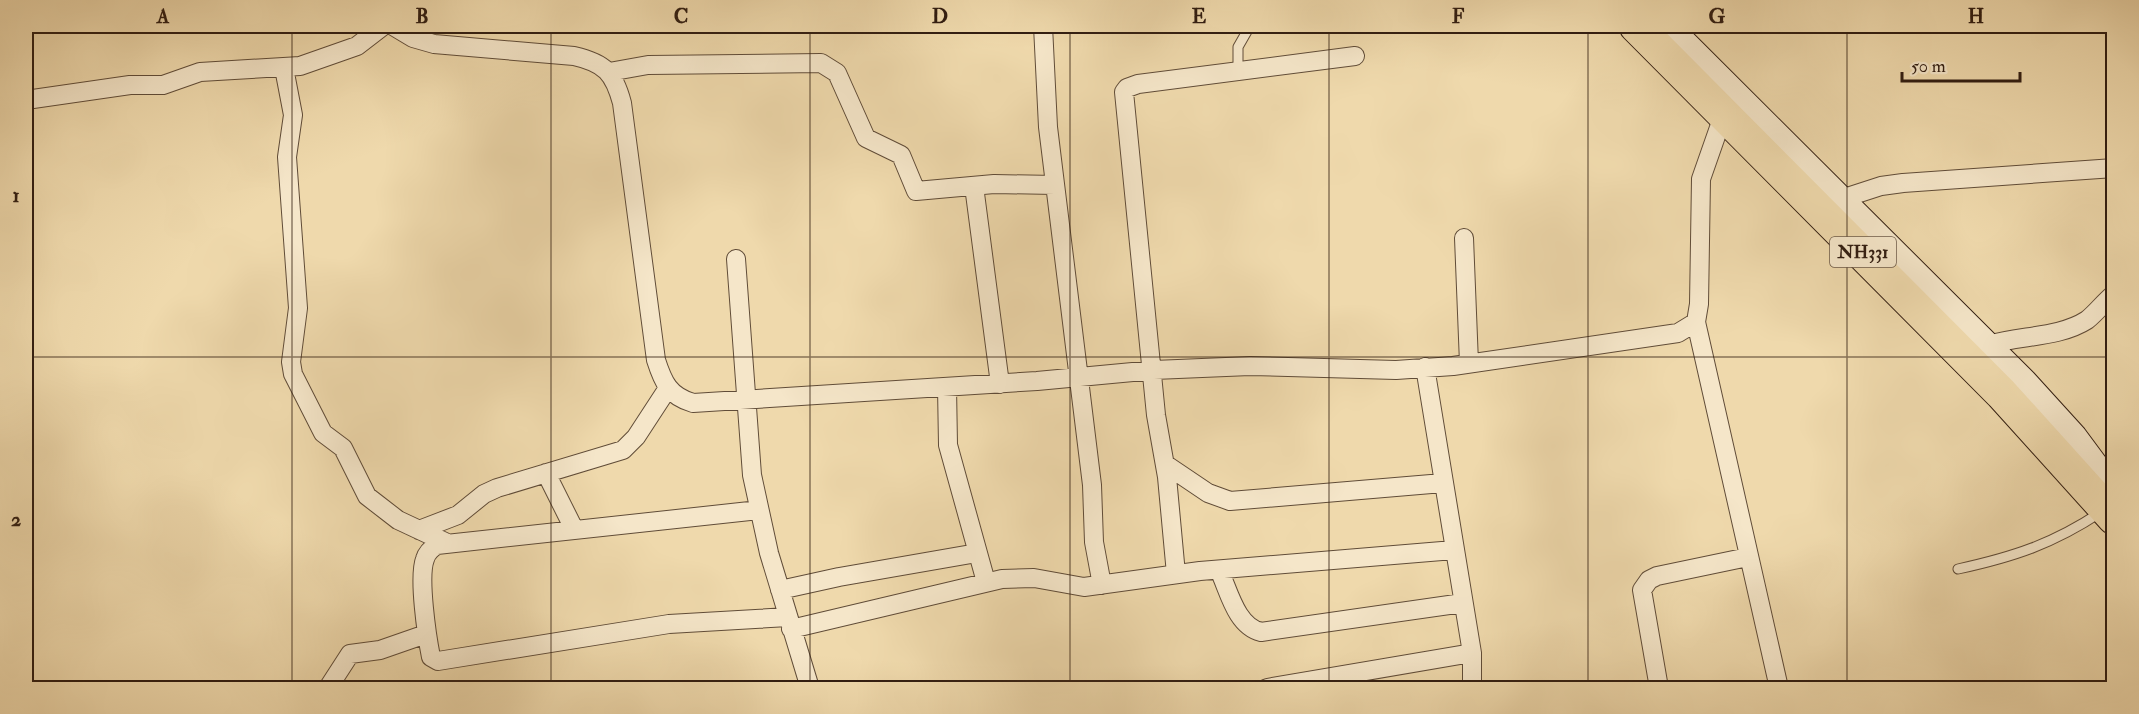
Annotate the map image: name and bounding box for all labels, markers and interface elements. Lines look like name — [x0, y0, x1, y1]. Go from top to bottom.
text: A — [156, 4, 170, 29]
text: B — [415, 4, 429, 29]
text: C — [674, 4, 688, 29]
text: D — [932, 4, 948, 29]
text: E — [1192, 4, 1207, 29]
text: F — [1452, 4, 1465, 29]
text: G — [1709, 4, 1726, 29]
text: H — [1968, 4, 1984, 29]
scale bar — [1902, 45, 2020, 83]
text: 50 m — [1911, 55, 1946, 78]
text: 1 — [12, 183, 20, 208]
road number: NH331 — [1830, 237, 1896, 267]
text: 2 — [11, 507, 21, 532]

